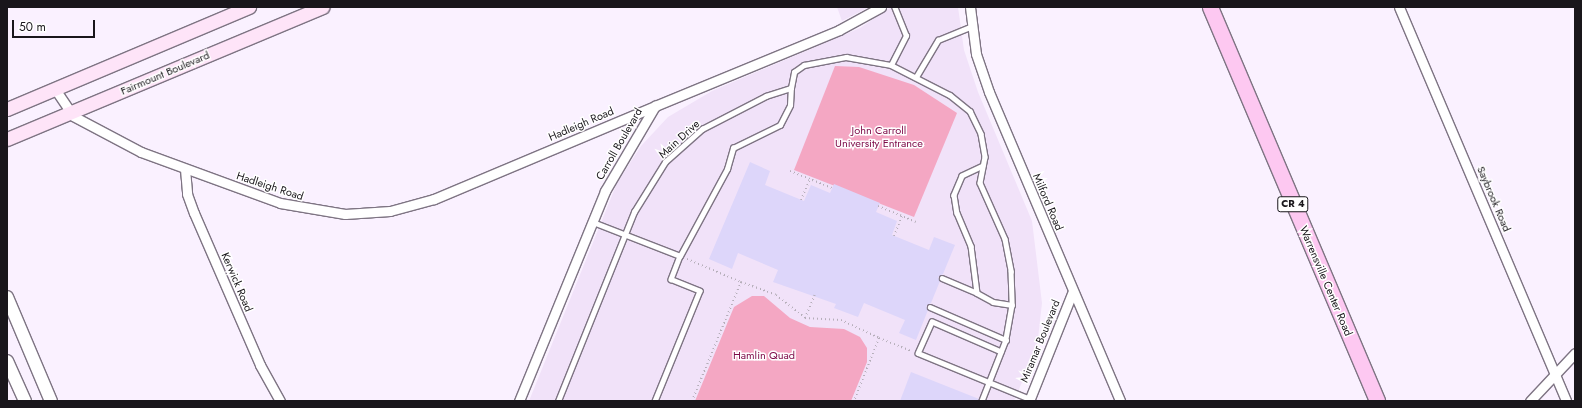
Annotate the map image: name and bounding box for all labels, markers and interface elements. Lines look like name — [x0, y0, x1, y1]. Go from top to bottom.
scale bar — [14, 12, 97, 38]
text: 50 m — [19, 18, 46, 36]
street label: Fairmount Boulevard — [119, 48, 211, 98]
street label: Hadleigh Road — [546, 104, 616, 144]
street label: Carroll Boulevard — [593, 106, 645, 182]
street label: Main Drive — [656, 117, 702, 161]
park label: John Carroll University Entrance — [835, 124, 923, 150]
street label: Saybrook Road — [1474, 164, 1514, 234]
street label: Hadleigh Road — [235, 169, 305, 203]
street label: Milford Road — [1030, 172, 1066, 232]
road number: CR 4 — [1277, 196, 1309, 212]
street label: Warrensville Center Road — [1297, 224, 1355, 338]
street label: Kerwick Road — [219, 250, 255, 314]
street label: Miramar Boulevard — [1017, 298, 1063, 384]
park label: Hamlin Quad — [733, 348, 795, 362]

